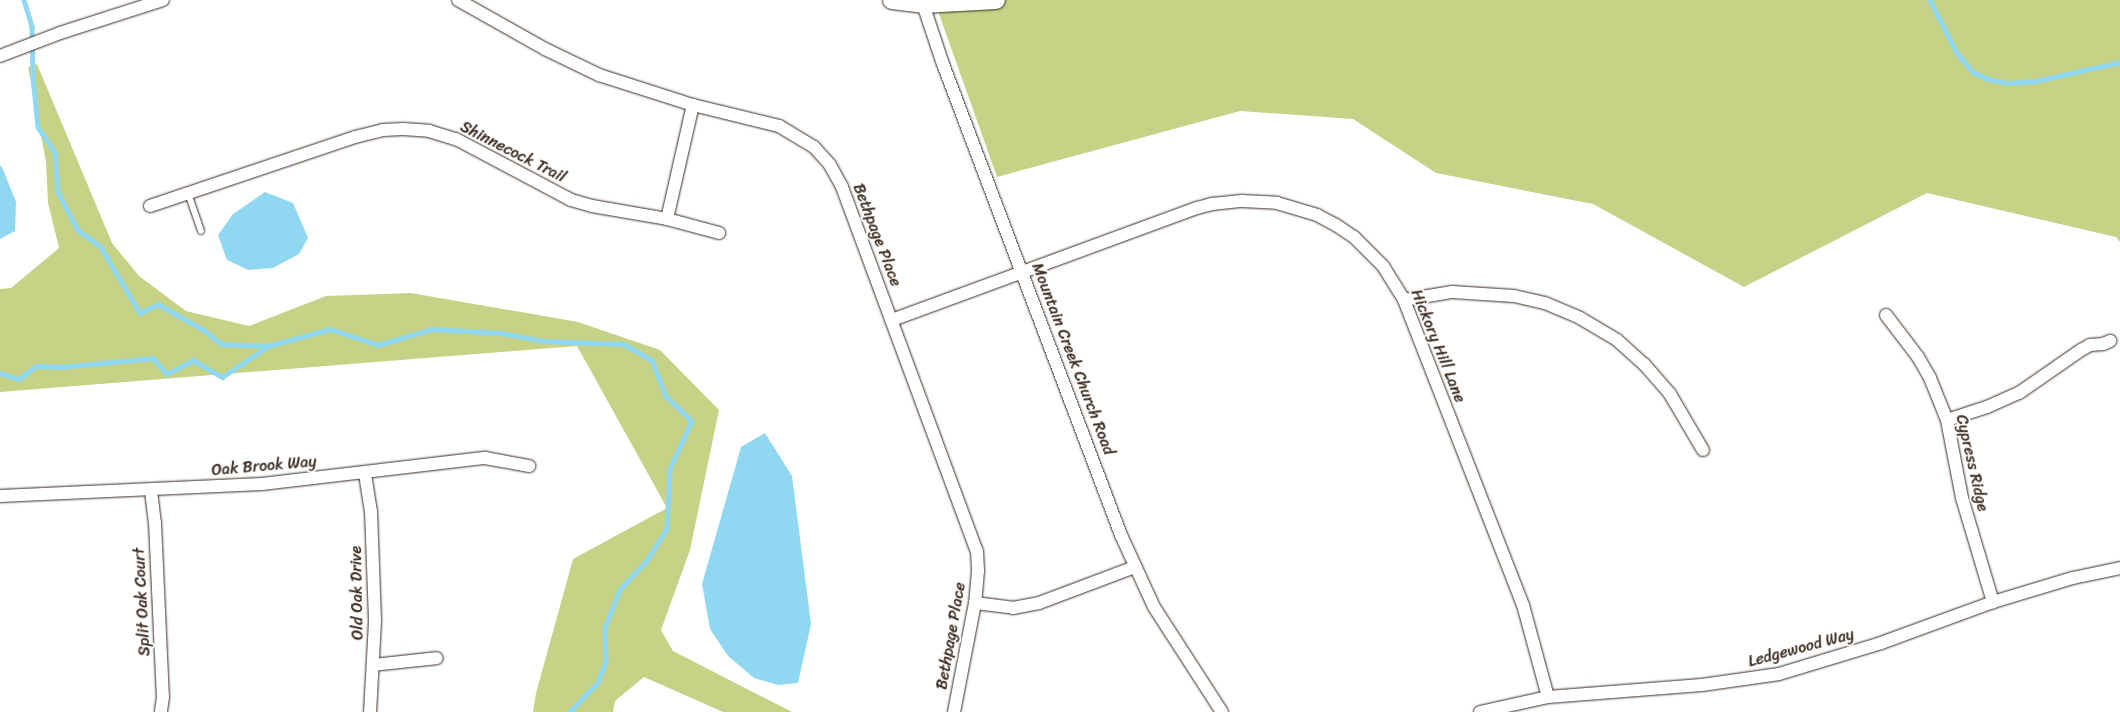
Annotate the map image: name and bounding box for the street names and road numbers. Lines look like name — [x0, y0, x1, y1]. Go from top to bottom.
street label: Shinnecock Trail — [457, 117, 569, 187]
street label: Bethpage Place — [849, 181, 905, 289]
street label: Mountain Creek Church Road — [1027, 260, 1119, 458]
street label: Hickory Hill Lane — [1406, 286, 1470, 406]
street label: Cypress Ridge — [1951, 412, 1993, 514]
street label: Oak Brook Way — [211, 452, 317, 480]
street label: Old Oak Drive — [347, 545, 367, 641]
street label: Split Oak Court — [130, 547, 154, 657]
street label: Bethpage Place — [932, 581, 970, 691]
street label: Ledgewood Way — [1746, 625, 1856, 671]

